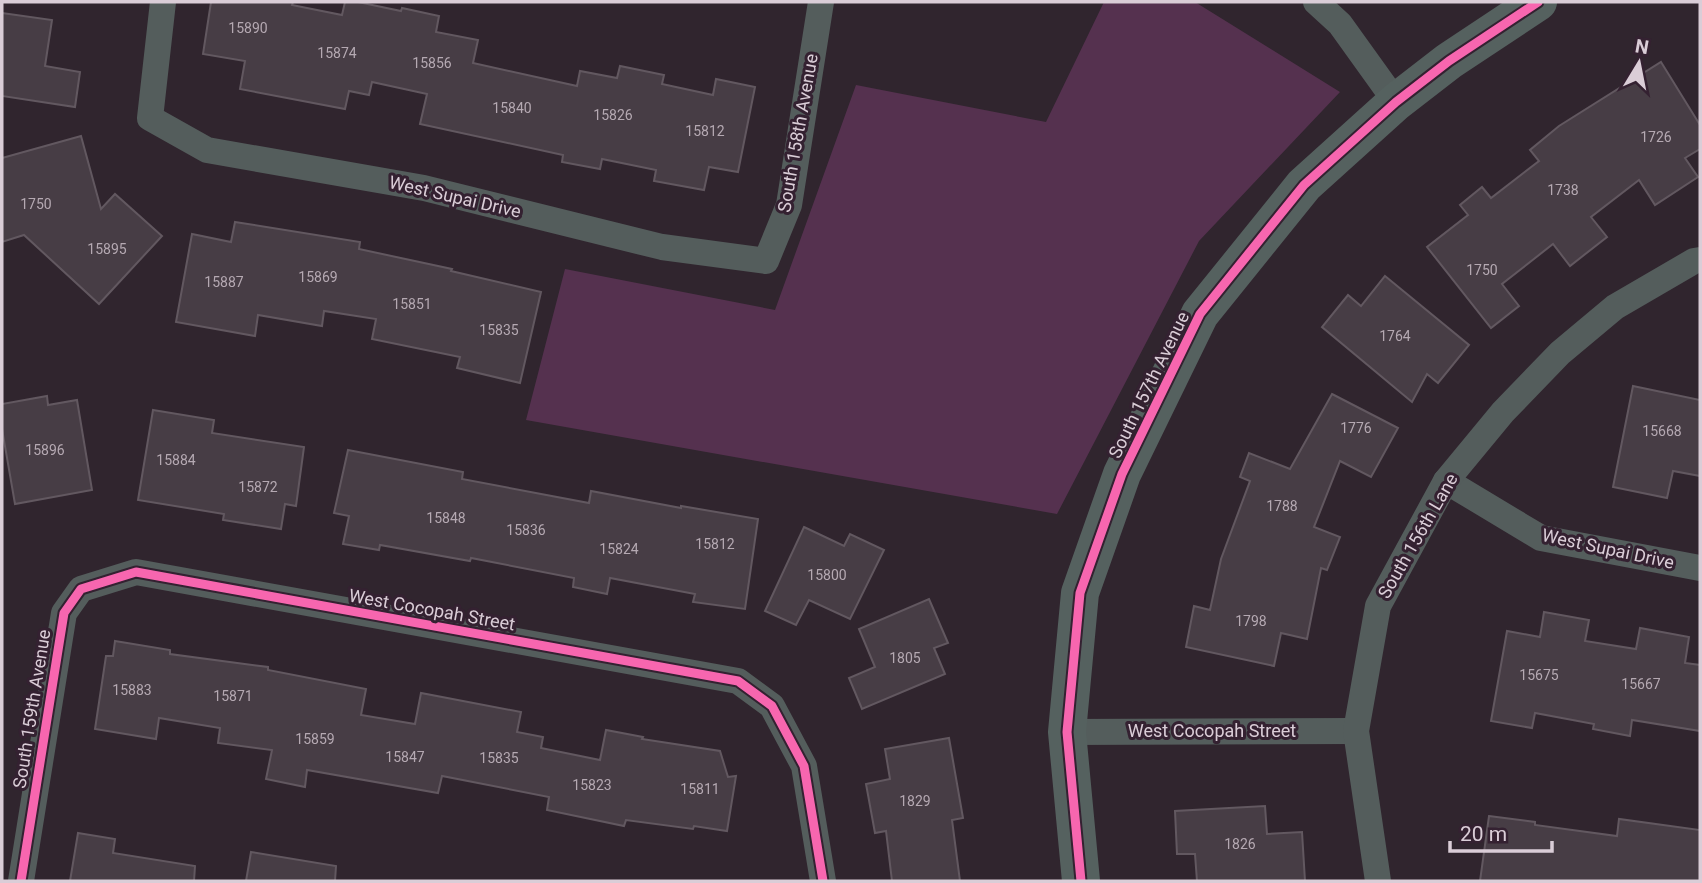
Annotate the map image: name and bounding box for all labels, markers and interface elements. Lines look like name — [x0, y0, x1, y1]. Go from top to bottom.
house number: 15890 — [228, 20, 268, 36]
north arrow — [1604, 28, 1674, 98]
text: N — [1633, 34, 1650, 59]
house number: 15874 — [317, 45, 357, 61]
street label: South 158th Avenue — [773, 52, 822, 214]
house number: 15856 — [412, 55, 452, 71]
house number: 15840 — [492, 100, 532, 116]
house number: 15826 — [593, 107, 633, 123]
house number: 15812 — [685, 123, 725, 139]
house number: 1726 — [1640, 129, 1672, 145]
street label: West Supai Drive — [387, 171, 523, 222]
house number: 1738 — [1547, 182, 1579, 198]
house number: 1750 — [20, 196, 52, 212]
house number: 15895 — [87, 241, 127, 257]
house number: 1750 — [1466, 262, 1498, 278]
house number: 15869 — [298, 269, 338, 285]
house number: 15887 — [204, 274, 244, 290]
house number: 15851 — [392, 296, 432, 312]
street label: South 157th Avenue — [1104, 308, 1193, 462]
house number: 15835 — [479, 322, 519, 338]
house number: 1764 — [1379, 328, 1411, 344]
house number: 1776 — [1340, 420, 1372, 436]
house number: 15668 — [1642, 423, 1682, 439]
house number: 15896 — [25, 442, 65, 458]
house number: 15884 — [156, 452, 196, 468]
street label: South 156th Lane — [1373, 470, 1462, 602]
house number: 15872 — [238, 479, 278, 495]
house number: 1788 — [1266, 498, 1298, 514]
house number: 15848 — [426, 510, 466, 526]
house number: 15836 — [506, 522, 546, 538]
street label: West Supai Drive — [1540, 524, 1676, 573]
house number: 15812 — [695, 536, 735, 552]
house number: 15824 — [599, 541, 639, 557]
house number: 15800 — [807, 567, 847, 583]
street label: West Cocopah Street — [347, 585, 517, 634]
house number: 1798 — [1235, 613, 1267, 629]
street label: South 159th Avenue — [9, 628, 54, 790]
house number: 1805 — [889, 650, 921, 666]
house number: 15675 — [1519, 667, 1559, 683]
house number: 15667 — [1621, 676, 1661, 692]
house number: 15883 — [112, 682, 152, 698]
house number: 15871 — [213, 688, 253, 704]
street label: West Cocopah Street — [1128, 720, 1296, 741]
house number: 15859 — [295, 731, 335, 747]
house number: 15847 — [385, 749, 425, 765]
house number: 15835 — [479, 750, 519, 766]
house number: 15823 — [572, 777, 612, 793]
house number: 15811 — [680, 781, 720, 797]
house number: 1829 — [899, 793, 931, 809]
scale bar — [1450, 810, 1552, 854]
text: 20 m — [1460, 822, 1507, 846]
house number: 1826 — [1224, 836, 1256, 852]

